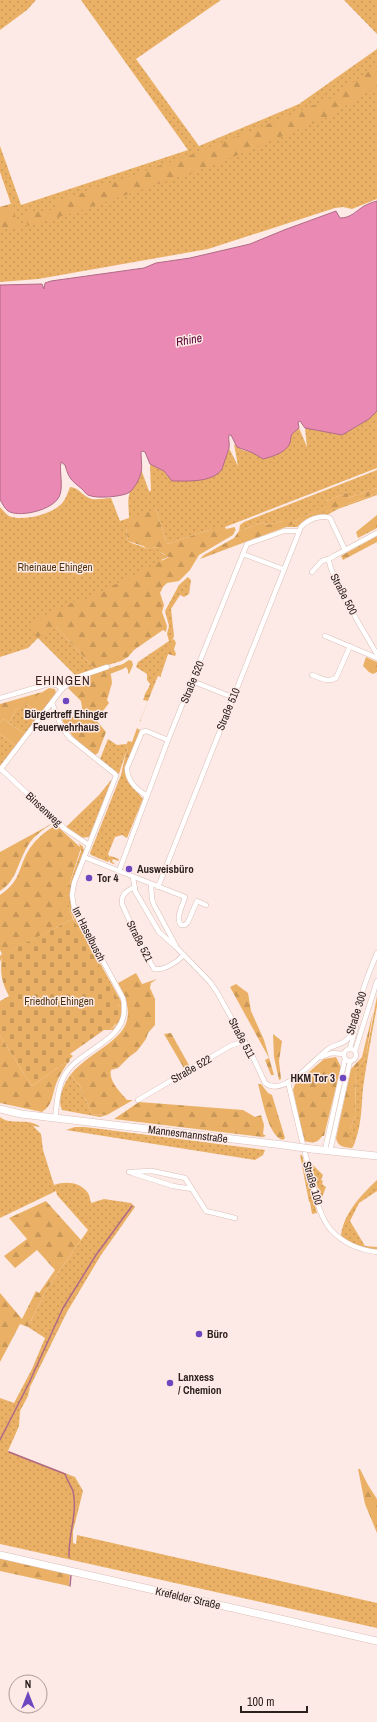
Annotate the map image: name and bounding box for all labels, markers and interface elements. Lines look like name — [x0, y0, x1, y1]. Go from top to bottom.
water label: Rhine — [175, 330, 204, 350]
park label: Rheinaue Ehingen — [17, 560, 93, 574]
street label: Straße 500 — [327, 571, 361, 617]
street label: Straße 520 — [177, 659, 207, 705]
district label: EHINGEN — [35, 672, 91, 689]
street label: Straße 510 — [213, 686, 243, 732]
marker: Bürgertreff Ehinger Feuerwehrhaus — [61, 696, 71, 706]
place label: Bürgertreff Ehinger Feuerwehrhaus — [24, 707, 108, 734]
street label: Binsenweg — [23, 789, 65, 829]
place label: Ausweisbüro — [137, 862, 194, 876]
marker: Ausweisbüro — [124, 864, 134, 874]
place label: Tor 4 — [97, 871, 118, 885]
marker: Tor 4 — [84, 873, 94, 883]
street label: Im Haselbusch — [69, 904, 109, 964]
street label: Straße 521 — [124, 918, 156, 964]
street label: Straße 300 — [343, 990, 369, 1036]
park label: Friedhof Ehingen — [24, 994, 94, 1008]
street label: Straße 511 — [225, 1015, 259, 1061]
street label: Straße 522 — [168, 1052, 214, 1086]
place label: HKM Tor 3 — [291, 1071, 335, 1085]
marker: HKM Tor 3 — [338, 1073, 348, 1083]
street label: Mannesmannstraße — [147, 1122, 229, 1146]
street label: Straße 100 — [300, 1160, 326, 1206]
place label: Büro — [207, 1327, 229, 1341]
marker: Büro — [194, 1329, 204, 1339]
place label: Lanxess / Chemion — [178, 1370, 222, 1397]
marker: Lanxess / Chemion — [165, 1378, 175, 1388]
street label: Krefelder Straße — [154, 1584, 222, 1612]
north arrow — [8, 1674, 48, 1714]
text: N — [25, 1677, 31, 1691]
scale bar — [241, 1688, 307, 1714]
text: 100 m — [247, 1694, 274, 1710]

